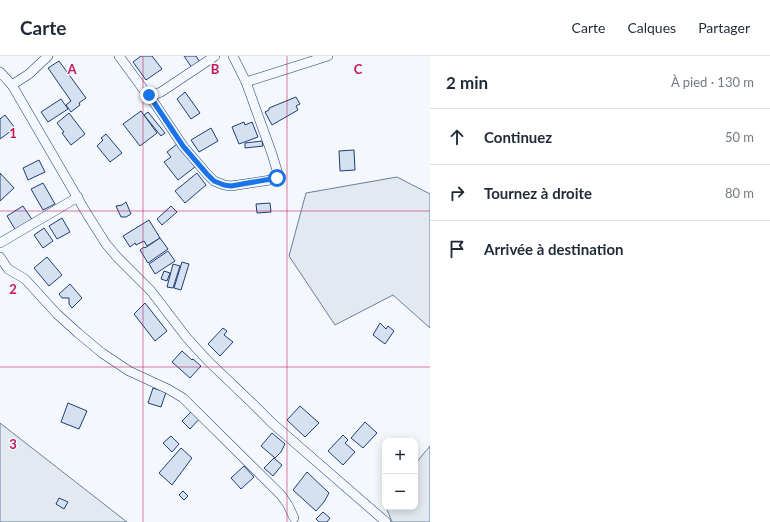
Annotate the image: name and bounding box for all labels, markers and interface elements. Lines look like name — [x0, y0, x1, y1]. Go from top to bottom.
text: Carte — [20, 16, 66, 39]
text: Carte — [572, 19, 605, 36]
text: Calques — [627, 19, 676, 36]
text: Partager — [698, 19, 750, 36]
text: A — [66, 61, 77, 77]
text: B — [211, 61, 220, 77]
text: C — [354, 61, 363, 77]
text: 2 min — [446, 72, 488, 93]
text: À pied · 130 m — [671, 74, 754, 90]
route end — [140, 86, 158, 104]
text: 1 — [9, 125, 17, 141]
icon: ahead — [446, 126, 468, 148]
text: Continuez — [484, 128, 552, 146]
text: 50 m — [725, 129, 754, 145]
route start — [268, 169, 286, 187]
icon: right — [446, 182, 468, 204]
text: Tournez à droite — [484, 184, 592, 202]
text: 80 m — [725, 185, 754, 201]
icon: arrive — [446, 238, 468, 260]
text: Arrivée à destination — [484, 240, 623, 258]
text: 2 — [9, 281, 17, 297]
text: 3 — [9, 436, 17, 452]
map controls — [382, 438, 418, 510]
button: + — [382, 438, 418, 474]
button: − — [382, 474, 418, 510]

